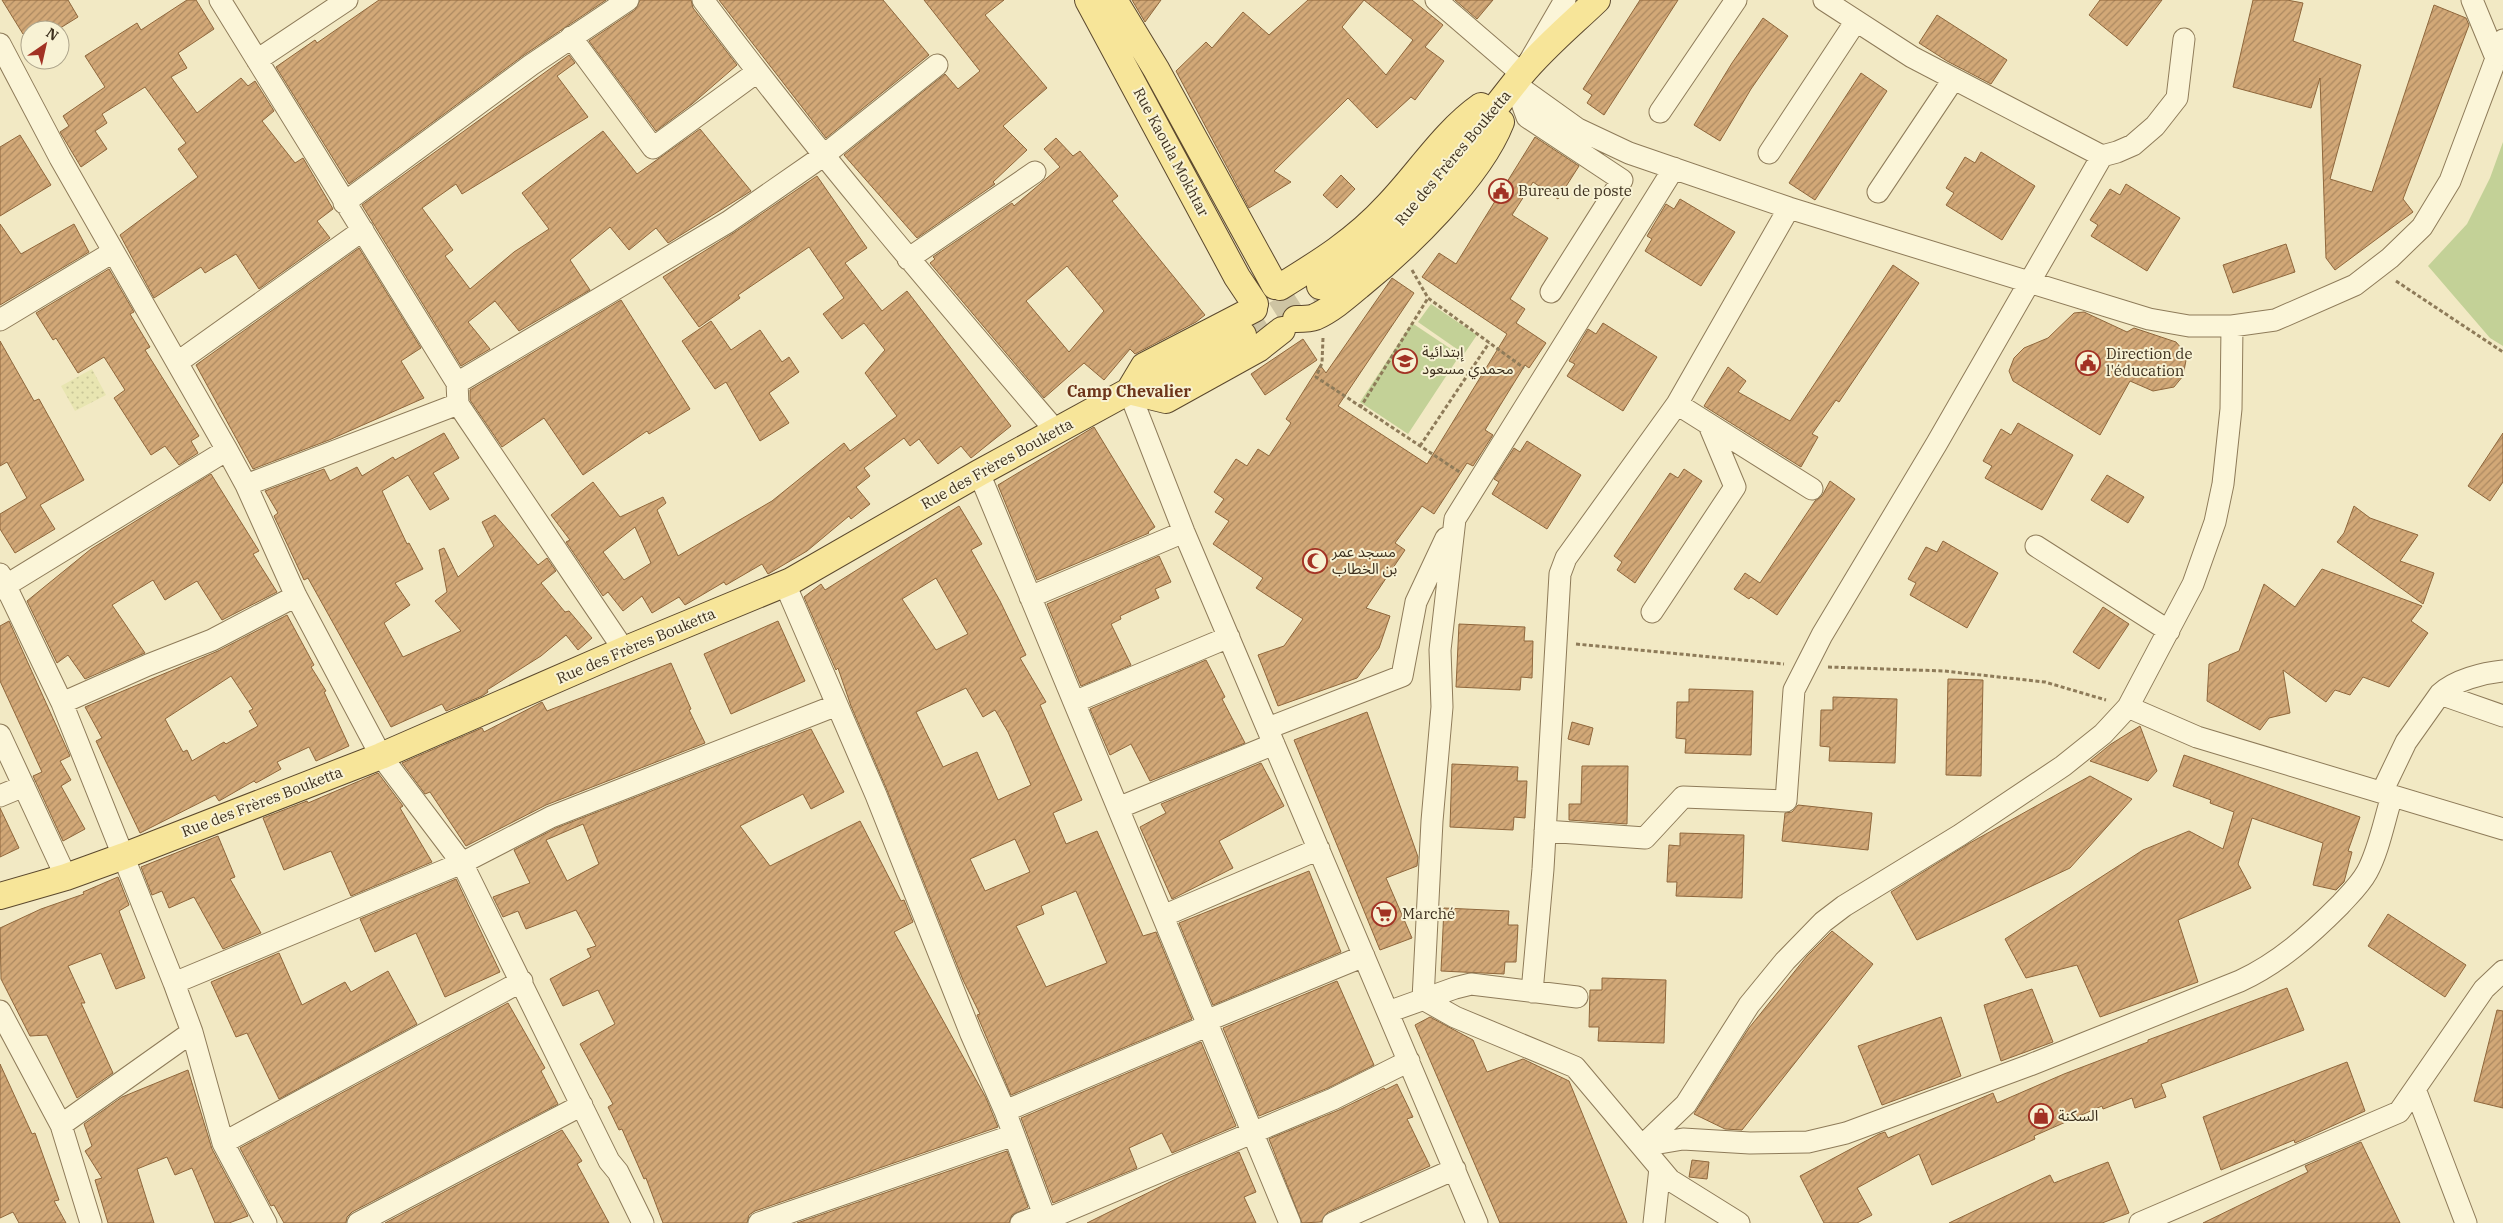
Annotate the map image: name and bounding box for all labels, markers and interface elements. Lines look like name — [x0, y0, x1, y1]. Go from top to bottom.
north arrow — [20, 20, 70, 70]
text: N — [43, 24, 62, 45]
street label: Rue Kaoula Mokhtar — [1129, 84, 1214, 220]
street label: Rue des Frères Bouketta — [1390, 86, 1515, 229]
public building icon: Bureau de poste — [1488, 178, 1514, 204]
place label: Bureau de poste — [1518, 181, 1632, 200]
place label: إبتدائية محمدي مسعود — [1422, 342, 1514, 380]
place label: Direction de l'éducation — [2106, 344, 2192, 380]
school or university icon: إبتدائية محمدي مسعود — [1392, 348, 1418, 374]
public building icon: Direction de l'éducation — [2075, 350, 2101, 376]
district label: Camp Chevalier — [1067, 381, 1191, 401]
street label: Rue des Frères Bouketta — [917, 414, 1076, 513]
place label: مسجد عمر بن الخطاب — [1331, 542, 1397, 578]
mosque icon: مسجد عمر بن الخطاب — [1302, 548, 1328, 574]
street label: Rue des Frères Bouketta — [553, 603, 718, 688]
street label: Rue des Frères Bouketta — [179, 762, 345, 841]
supermarket icon: Marché — [1371, 901, 1397, 927]
place label: Marché — [1402, 904, 1455, 923]
shop icon: السكنة — [2028, 1103, 2054, 1129]
place label: السكنة — [2058, 1106, 2098, 1125]

